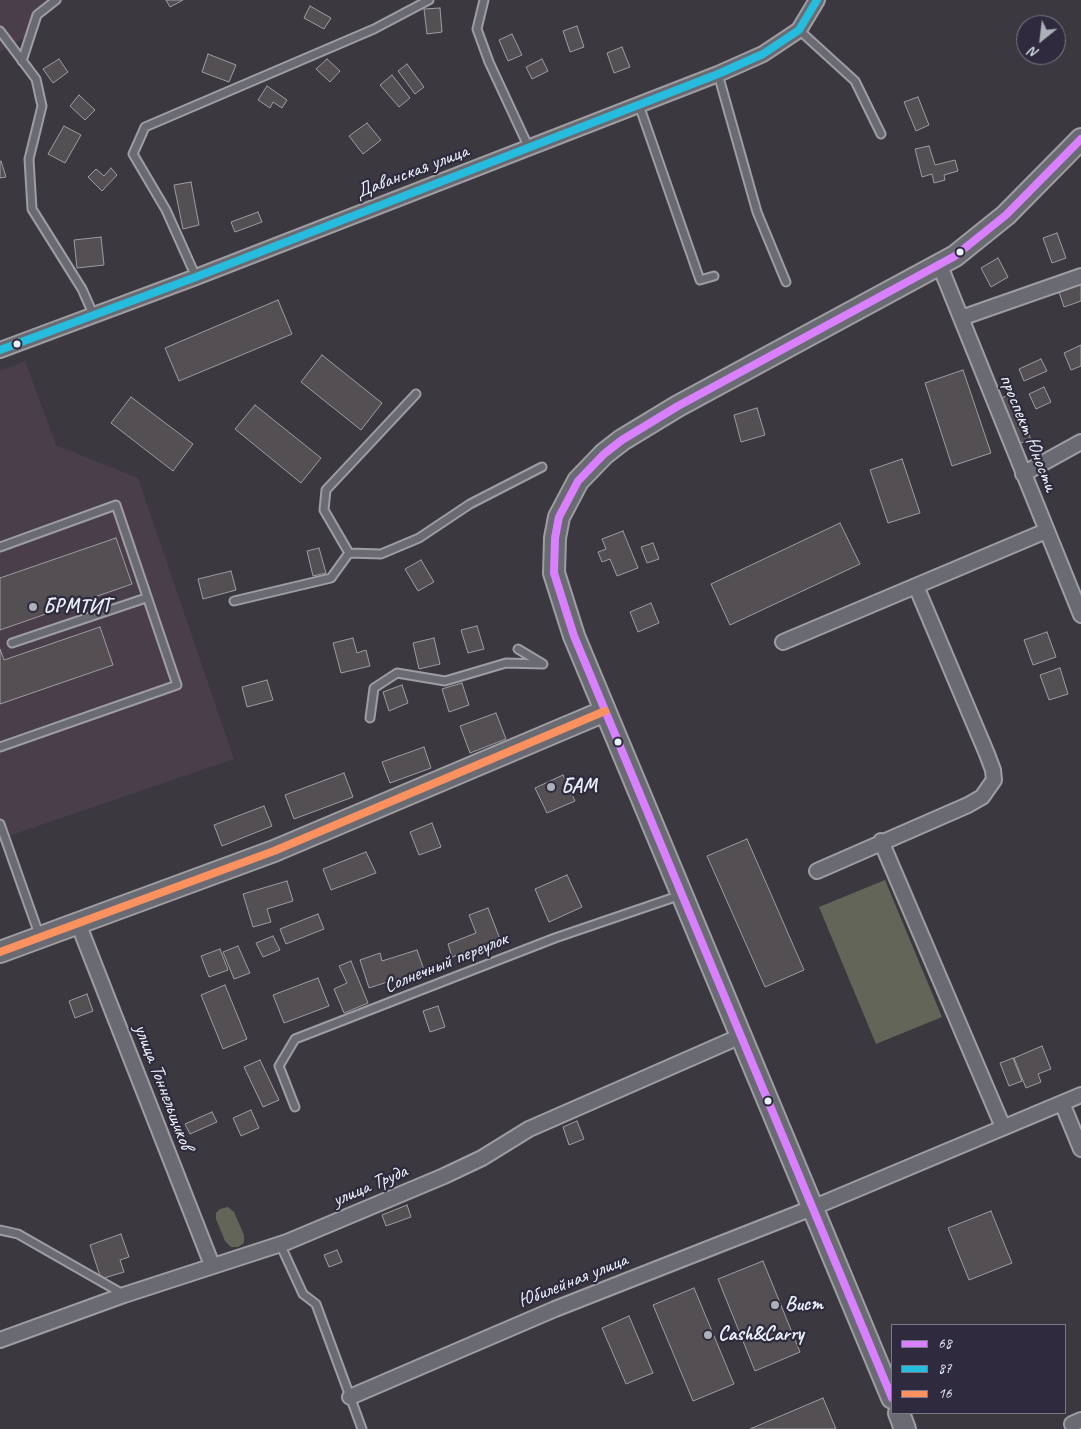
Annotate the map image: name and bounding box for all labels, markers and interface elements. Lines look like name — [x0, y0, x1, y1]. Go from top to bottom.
north arrow — [1016, 15, 1066, 65]
text: N — [1026, 43, 1042, 62]
street label: Даванская улица — [352, 140, 472, 204]
unlabelled marker — [955, 247, 965, 257]
unlabelled marker — [12, 339, 22, 349]
street label: проспект Юности — [994, 371, 1062, 495]
place label: БРМТИТ — [43, 595, 111, 619]
marker: БРМТИТ — [27, 601, 39, 613]
unlabelled marker — [613, 737, 623, 747]
place label: БАМ — [561, 775, 598, 799]
marker: БАМ — [545, 781, 557, 793]
street label: Солнечный переулок — [381, 927, 511, 999]
street label: улица Тоннельщиков — [128, 1021, 198, 1153]
unlabelled marker — [763, 1096, 773, 1106]
street label: улица Труда — [329, 1160, 411, 1212]
street label: Юбилейная улица — [515, 1248, 631, 1314]
place label: Вист — [785, 1293, 823, 1317]
marker: Вист — [769, 1299, 781, 1311]
place label: Cash&Carry — [718, 1323, 804, 1347]
legend — [891, 1324, 1066, 1414]
marker: Cash&Carry — [702, 1329, 714, 1341]
text: 68 — [938, 1334, 952, 1353]
text: 87 — [938, 1359, 952, 1378]
text: 16 — [938, 1384, 952, 1403]

